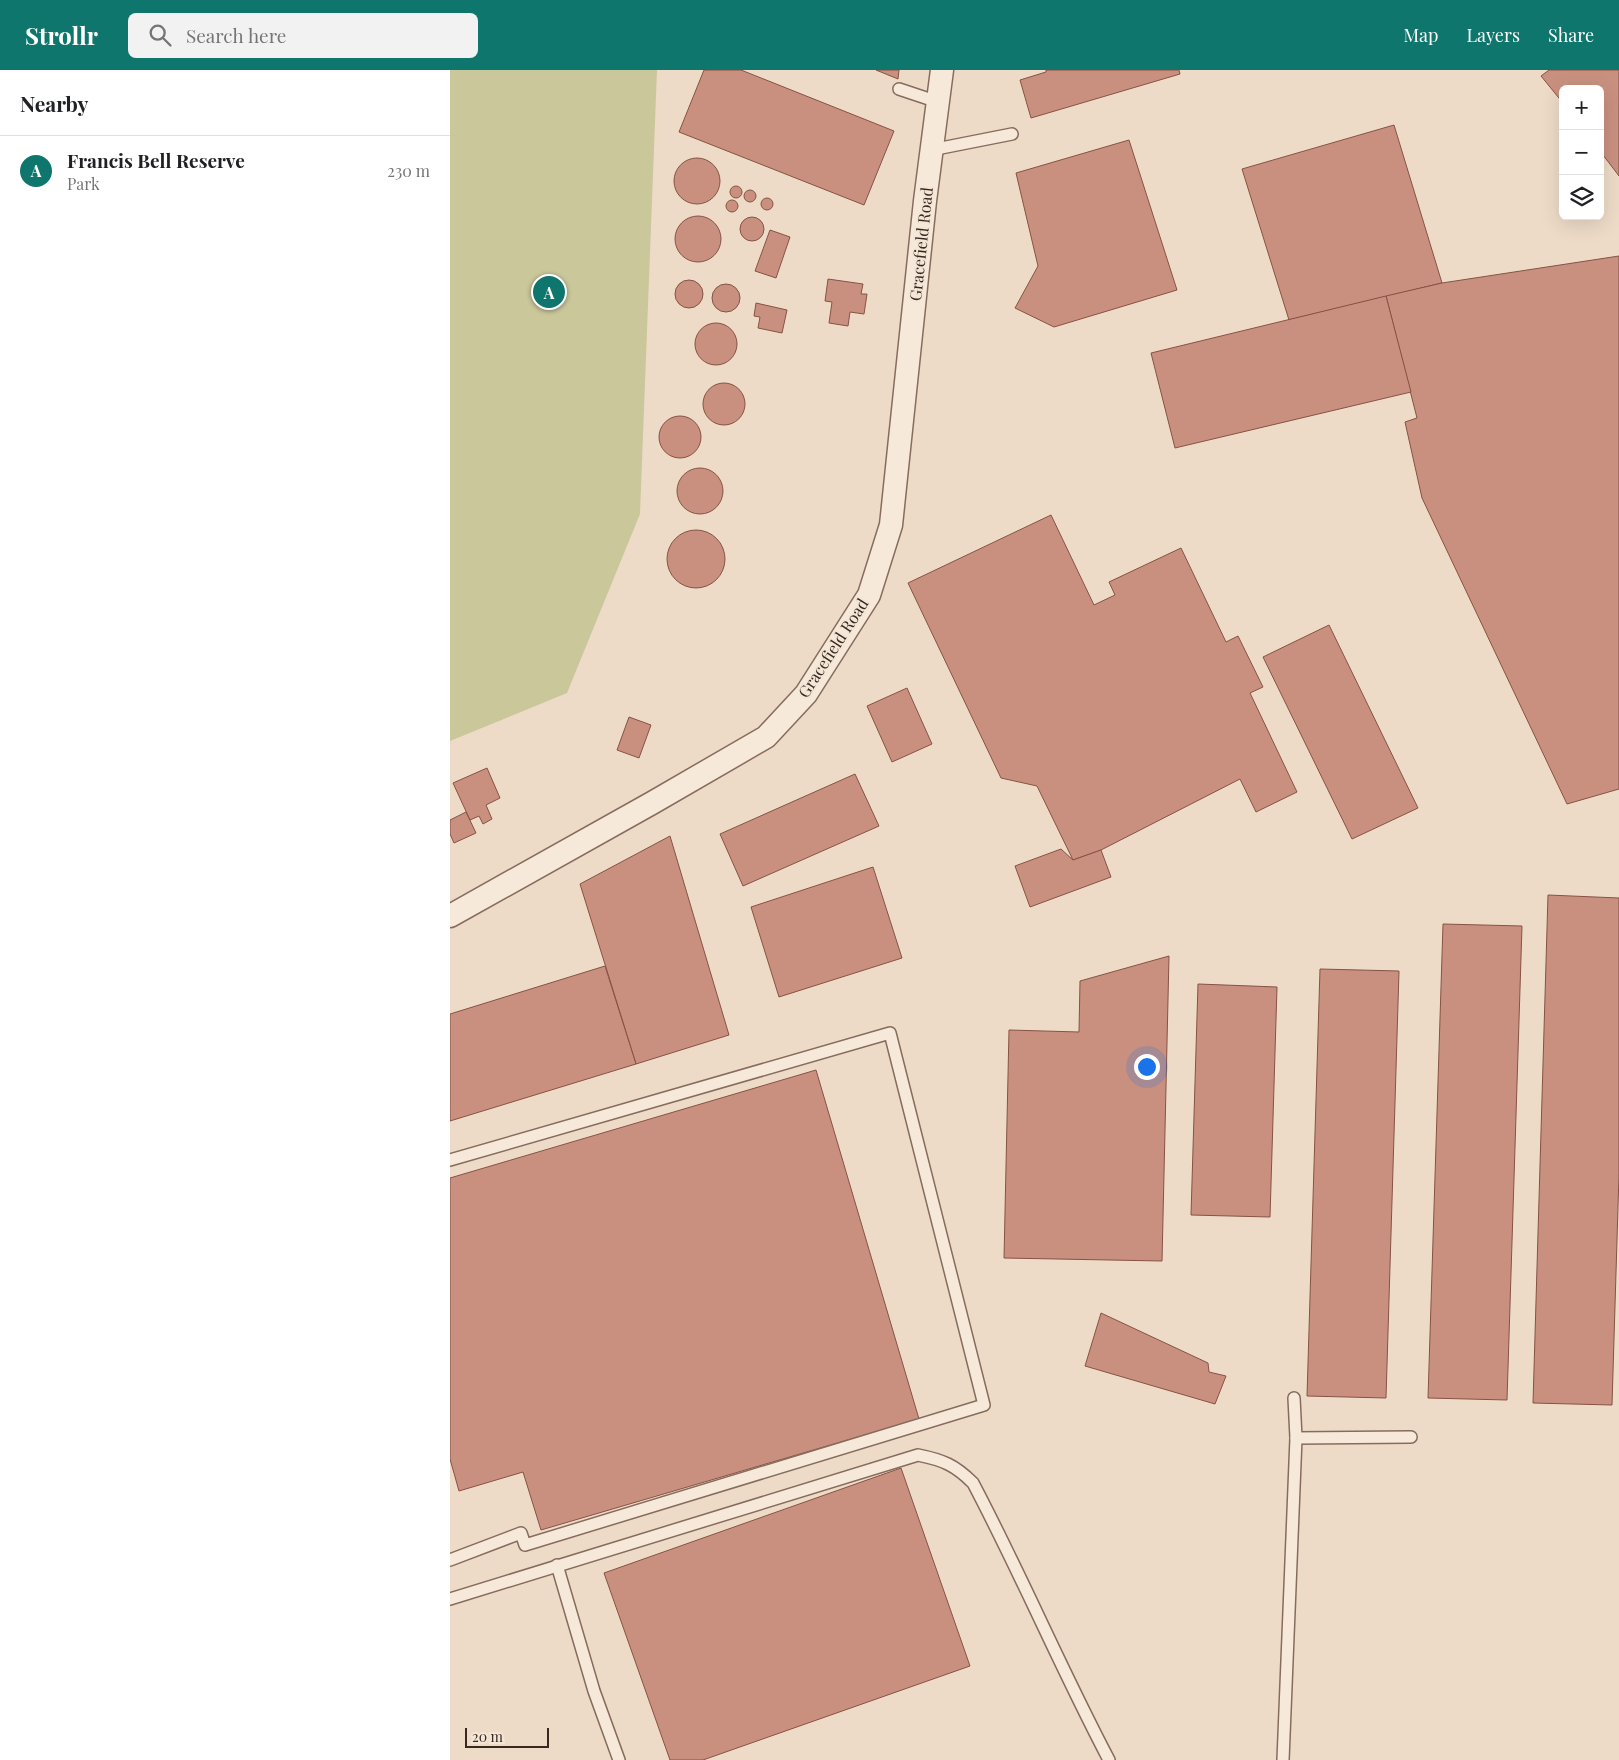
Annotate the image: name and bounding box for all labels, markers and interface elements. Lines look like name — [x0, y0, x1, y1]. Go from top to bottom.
search box — [128, 13, 478, 58]
text: Strollr — [25, 19, 98, 51]
icon: search — [146, 21, 174, 49]
text: Search here — [186, 22, 286, 48]
text: Map — [1403, 23, 1438, 47]
text: Layers — [1466, 23, 1520, 47]
text: Share — [1548, 23, 1594, 47]
map controls — [1559, 85, 1604, 220]
button: + — [1559, 85, 1604, 130]
text: Nearby — [20, 89, 89, 117]
button: − — [1559, 130, 1604, 175]
text: Francis Bell Reserve — [67, 147, 245, 173]
text: A — [31, 160, 41, 181]
text: 230 m — [387, 160, 430, 181]
text: Park — [67, 173, 100, 194]
button: layers — [1559, 175, 1604, 220]
street label: Gracefield Road — [904, 186, 937, 302]
pin: A — [533, 273, 565, 311]
street label: Gracefield Road — [793, 594, 873, 701]
your location — [1134, 1054, 1160, 1080]
scale bar — [465, 1725, 549, 1748]
text: 20 m — [472, 1727, 503, 1746]

